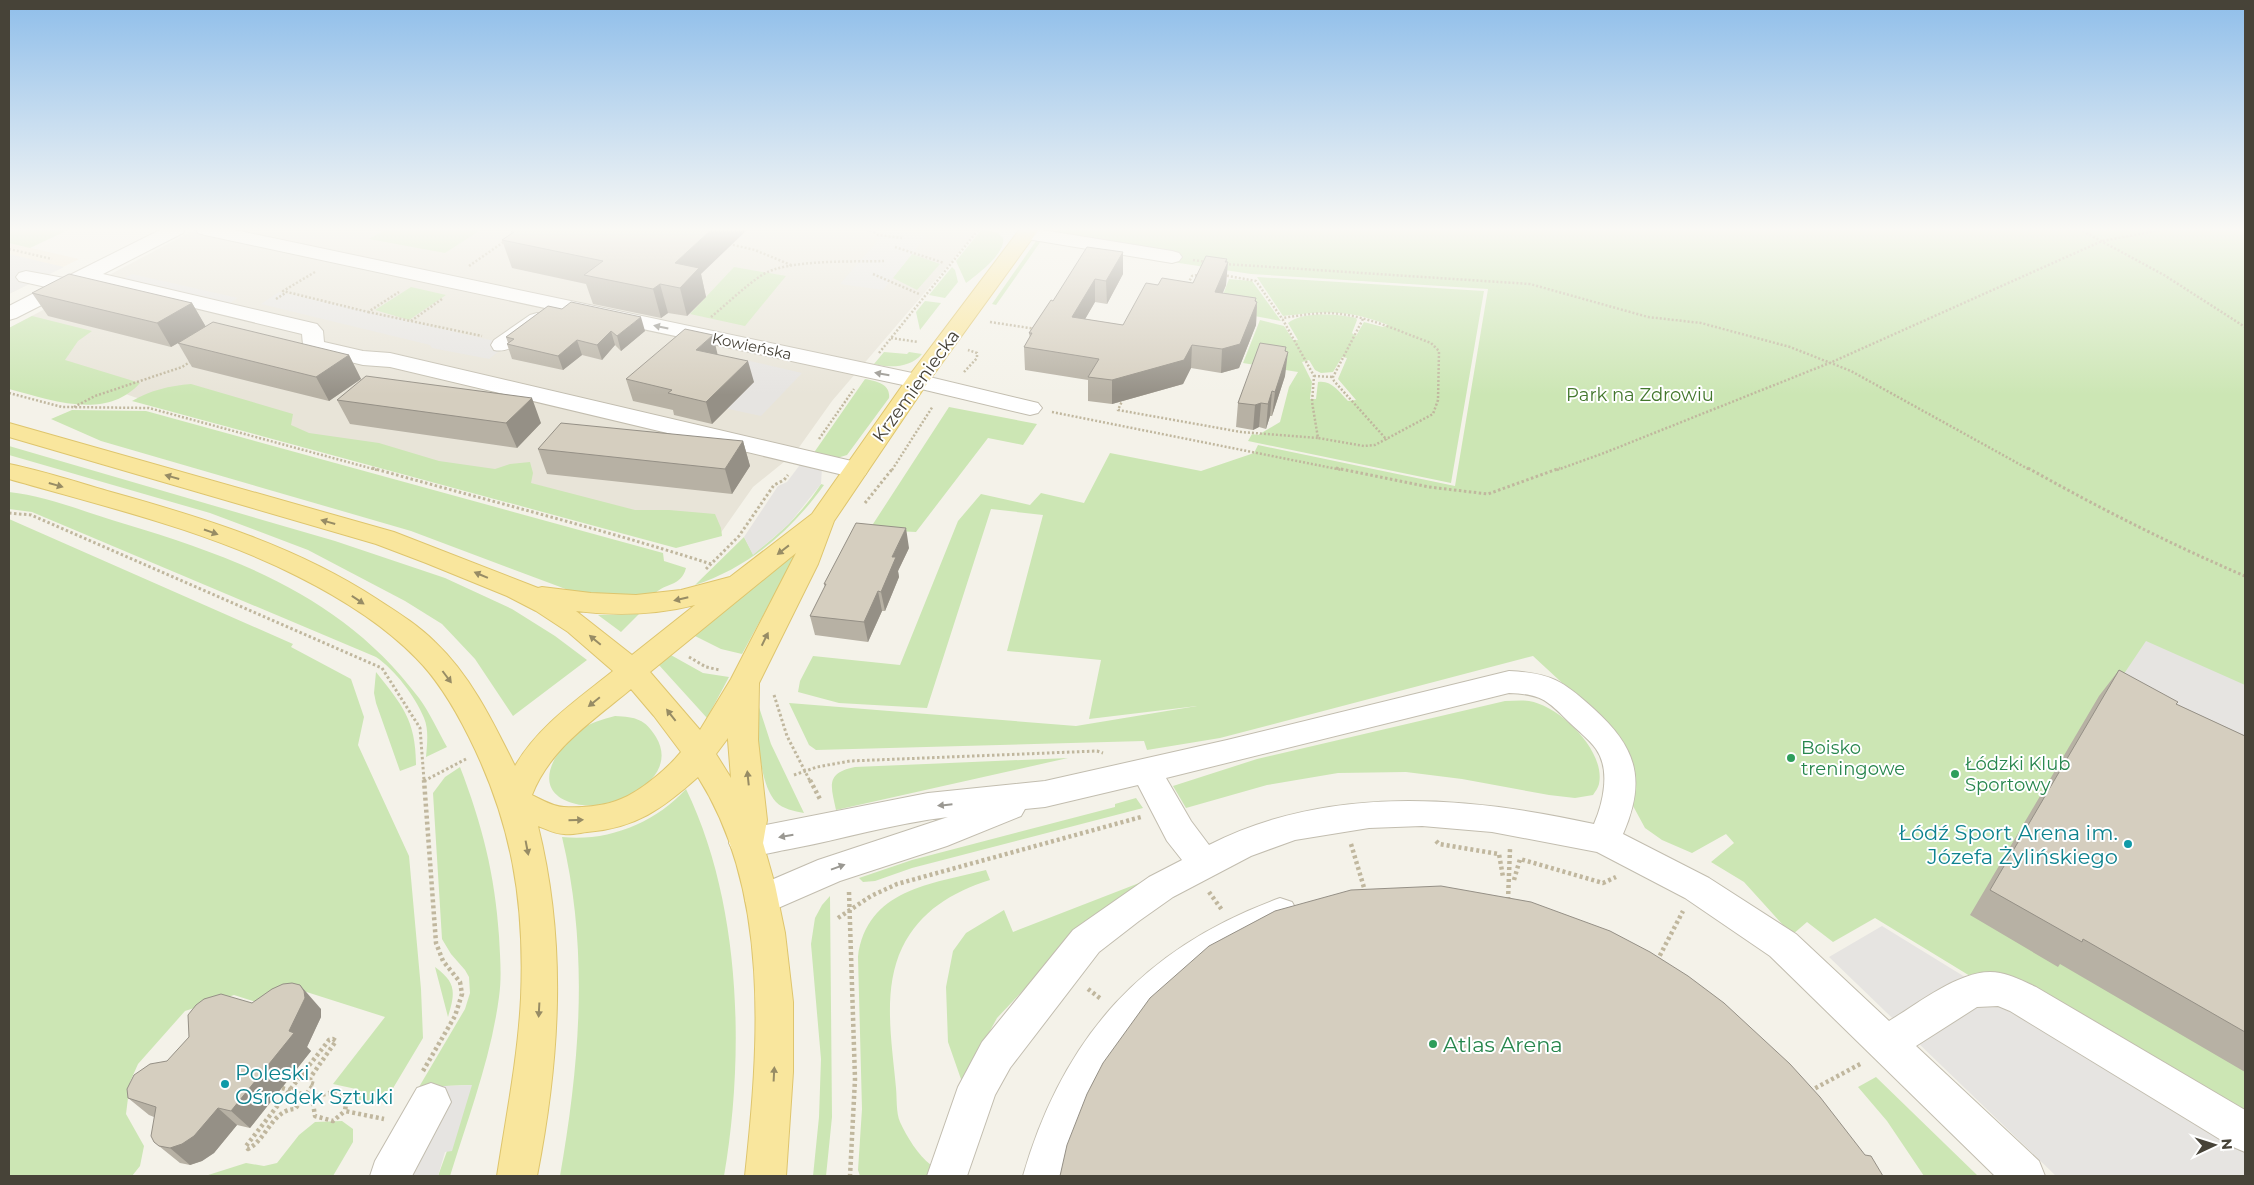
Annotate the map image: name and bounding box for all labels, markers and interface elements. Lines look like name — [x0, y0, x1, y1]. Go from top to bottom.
one-way arrow — [653, 323, 668, 331]
street label: Krzemieniecka — [868, 325, 964, 447]
street label: Kowieńska — [710, 328, 794, 364]
one-way arrow — [873, 369, 889, 377]
park label: Park na Zdrowiu — [1566, 384, 1714, 406]
one-way arrow — [164, 473, 179, 481]
one-way arrow — [48, 482, 63, 490]
one-way arrow — [320, 518, 335, 526]
one-way arrow — [204, 528, 219, 536]
one-way arrow — [776, 545, 789, 555]
one-way arrow — [474, 570, 488, 578]
one-way arrow — [351, 595, 365, 605]
one-way arrow — [673, 595, 688, 603]
one-way arrow — [762, 632, 770, 646]
one-way arrow — [589, 634, 602, 645]
one-way arrow — [442, 670, 452, 684]
one-way arrow — [588, 697, 601, 708]
one-way arrow — [666, 708, 676, 722]
place label: Boisko treningowe — [1801, 737, 1905, 780]
marker: Boisko treningowe — [1785, 752, 1797, 764]
place label: Łódzki Klub Sportowy — [1965, 753, 2071, 796]
marker: Łódzki Klub Sportowy — [1949, 768, 1961, 780]
one-way arrow — [744, 770, 752, 786]
one-way arrow — [936, 801, 952, 809]
one-way arrow — [568, 816, 584, 824]
place label: Łódź Sport Arena im. Józefa Żylińskiego — [1899, 820, 2118, 869]
one-way arrow — [777, 833, 793, 841]
marker: Łódź Sport Arena im. Józefa Żylińskiego — [2122, 838, 2134, 850]
one-way arrow — [523, 841, 531, 857]
one-way arrow — [831, 863, 846, 871]
one-way arrow — [534, 1002, 542, 1018]
place label: Atlas Arena — [1443, 1032, 1563, 1057]
marker: Atlas Arena — [1427, 1038, 1439, 1050]
place label: Poleski Ośrodek Sztuki — [235, 1060, 394, 1109]
one-way arrow — [770, 1066, 778, 1082]
marker: Poleski Ośrodek Sztuki — [219, 1078, 231, 1090]
north arrow — [2189, 1120, 2239, 1170]
text: N — [2218, 1138, 2236, 1150]

